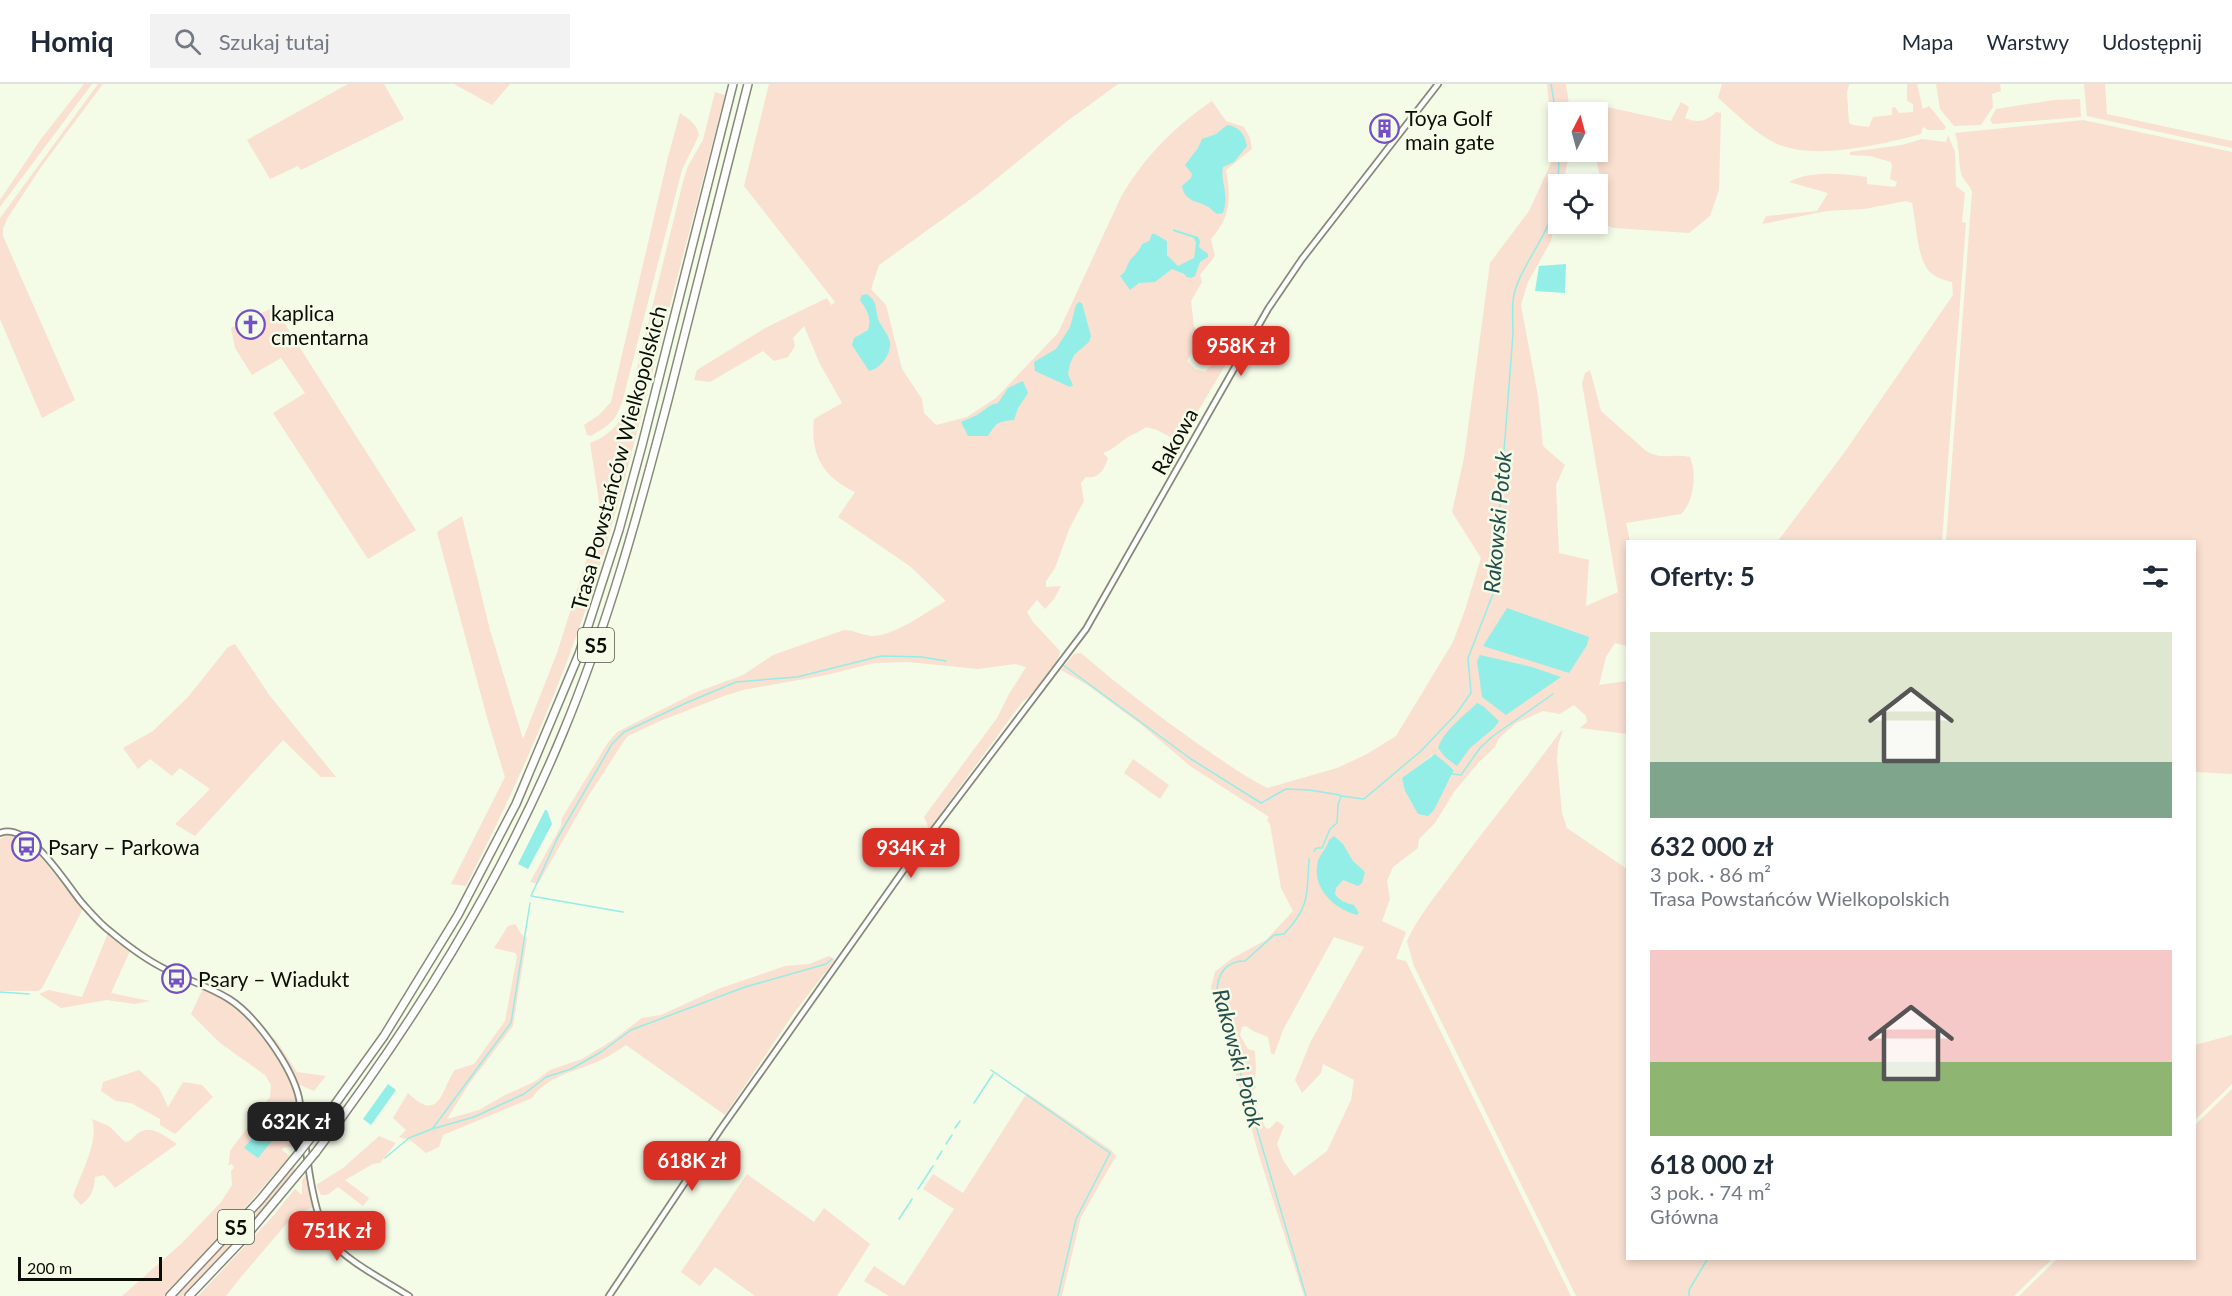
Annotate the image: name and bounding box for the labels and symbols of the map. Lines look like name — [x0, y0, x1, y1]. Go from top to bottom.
north arrow — [1548, 102, 1608, 162]
place label: Toya Golf main gate — [1405, 105, 1495, 154]
building icon: Toya Golf main gate — [1368, 113, 1400, 145]
place label: kaplica cmentarna — [271, 300, 369, 349]
street label: Trasa Powstańców Wielkopolskich — [565, 303, 671, 613]
church icon: kaplica cmentarna — [234, 308, 266, 340]
pin: 958K zł — [1186, 326, 1296, 377]
street label: Rakowa — [1146, 403, 1202, 479]
water label: Rakowski Potok — [1477, 449, 1517, 594]
road number: S5 — [578, 628, 614, 662]
pin: 934K zł — [856, 828, 966, 879]
bus stop icon: Psary – Parkowa — [11, 830, 43, 862]
place label: Psary – Parkowa — [48, 834, 200, 859]
bus stop icon: Psary – Wiadukt — [161, 962, 193, 994]
place label: Psary – Wiadukt — [198, 966, 350, 991]
water label: Rakowski Potok — [1208, 986, 1271, 1131]
pin: 632K zł — [241, 1102, 351, 1153]
pin: 618K zł — [637, 1141, 747, 1192]
road number: S5 — [218, 1210, 254, 1244]
pin: 751K zł — [282, 1211, 392, 1262]
scale bar — [18, 1254, 162, 1282]

